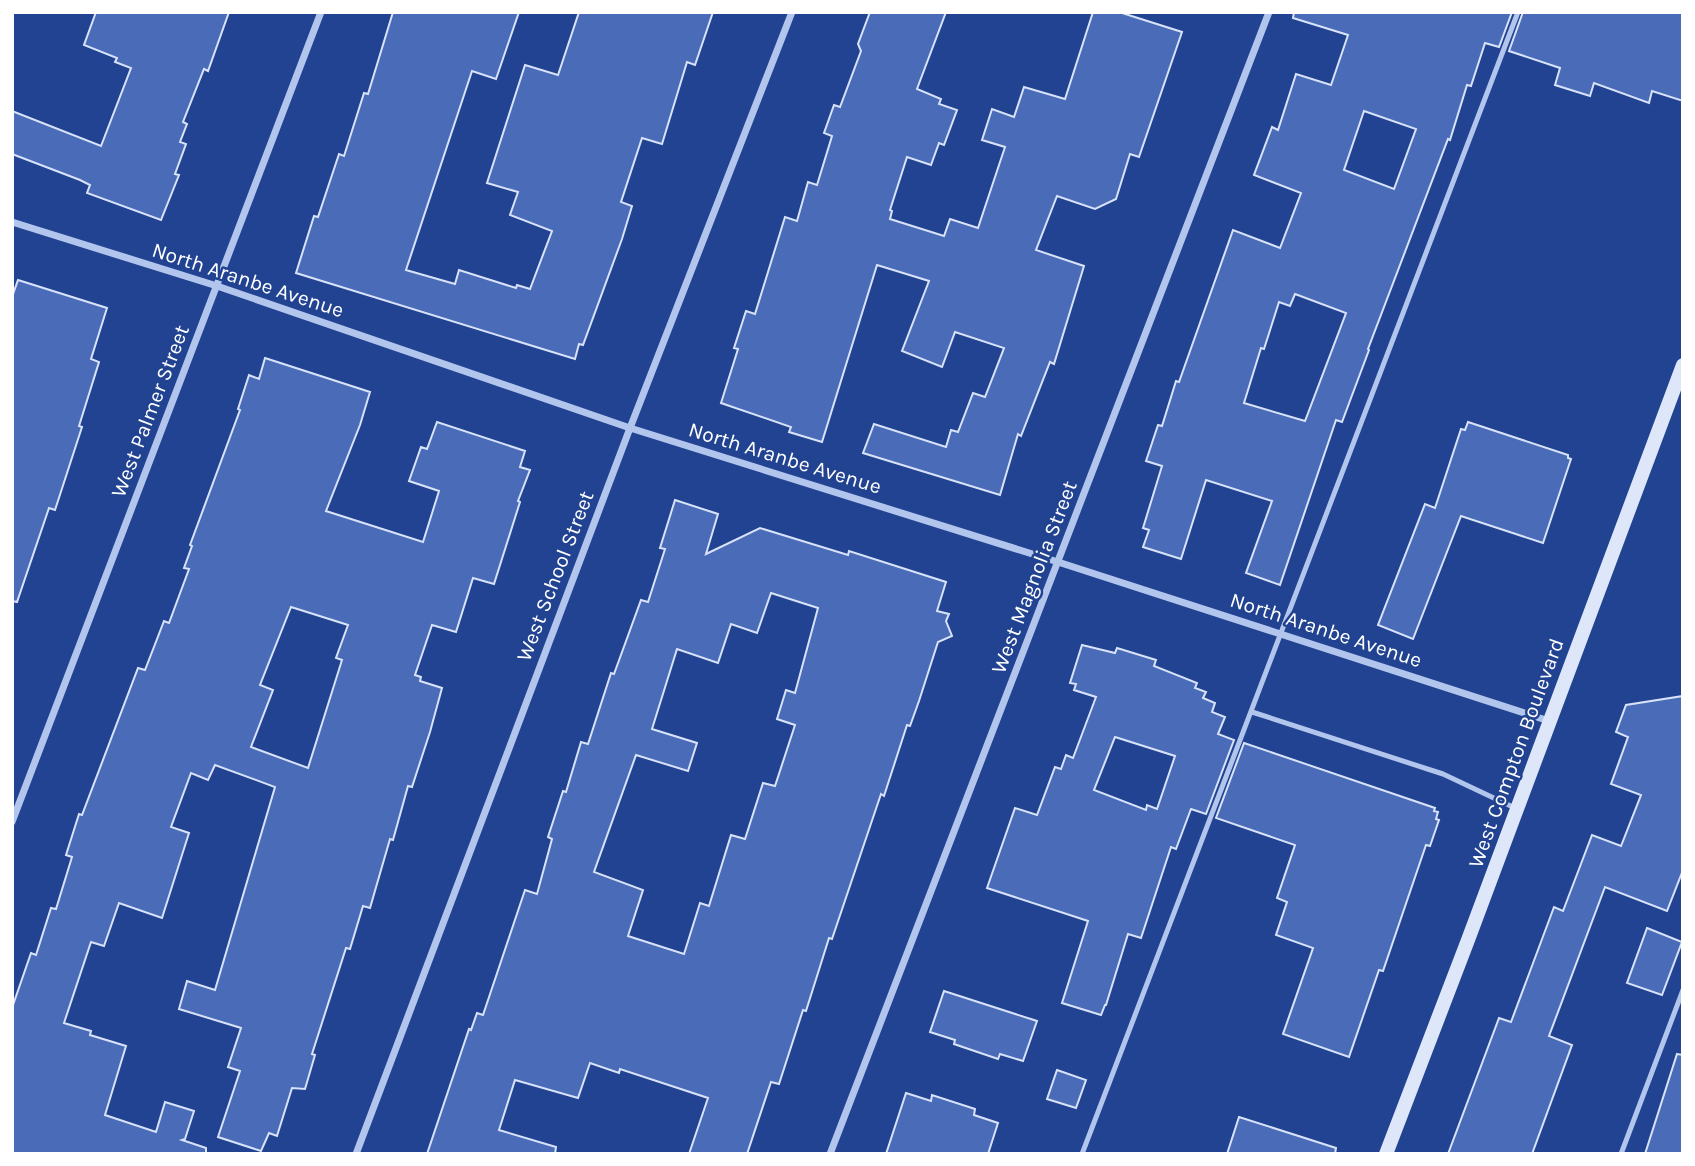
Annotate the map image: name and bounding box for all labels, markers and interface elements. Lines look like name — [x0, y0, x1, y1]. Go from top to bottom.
street label: North Aranbe Avenue — [149, 238, 347, 322]
street label: West Palmer Street — [106, 321, 194, 501]
street label: North Aranbe Avenue — [686, 417, 884, 499]
street label: West Magnolia Street — [986, 477, 1082, 677]
street label: West School Street — [511, 487, 599, 665]
street label: North Aranbe Avenue — [1227, 588, 1425, 672]
street label: West Compton Boulevard — [1463, 635, 1569, 871]

